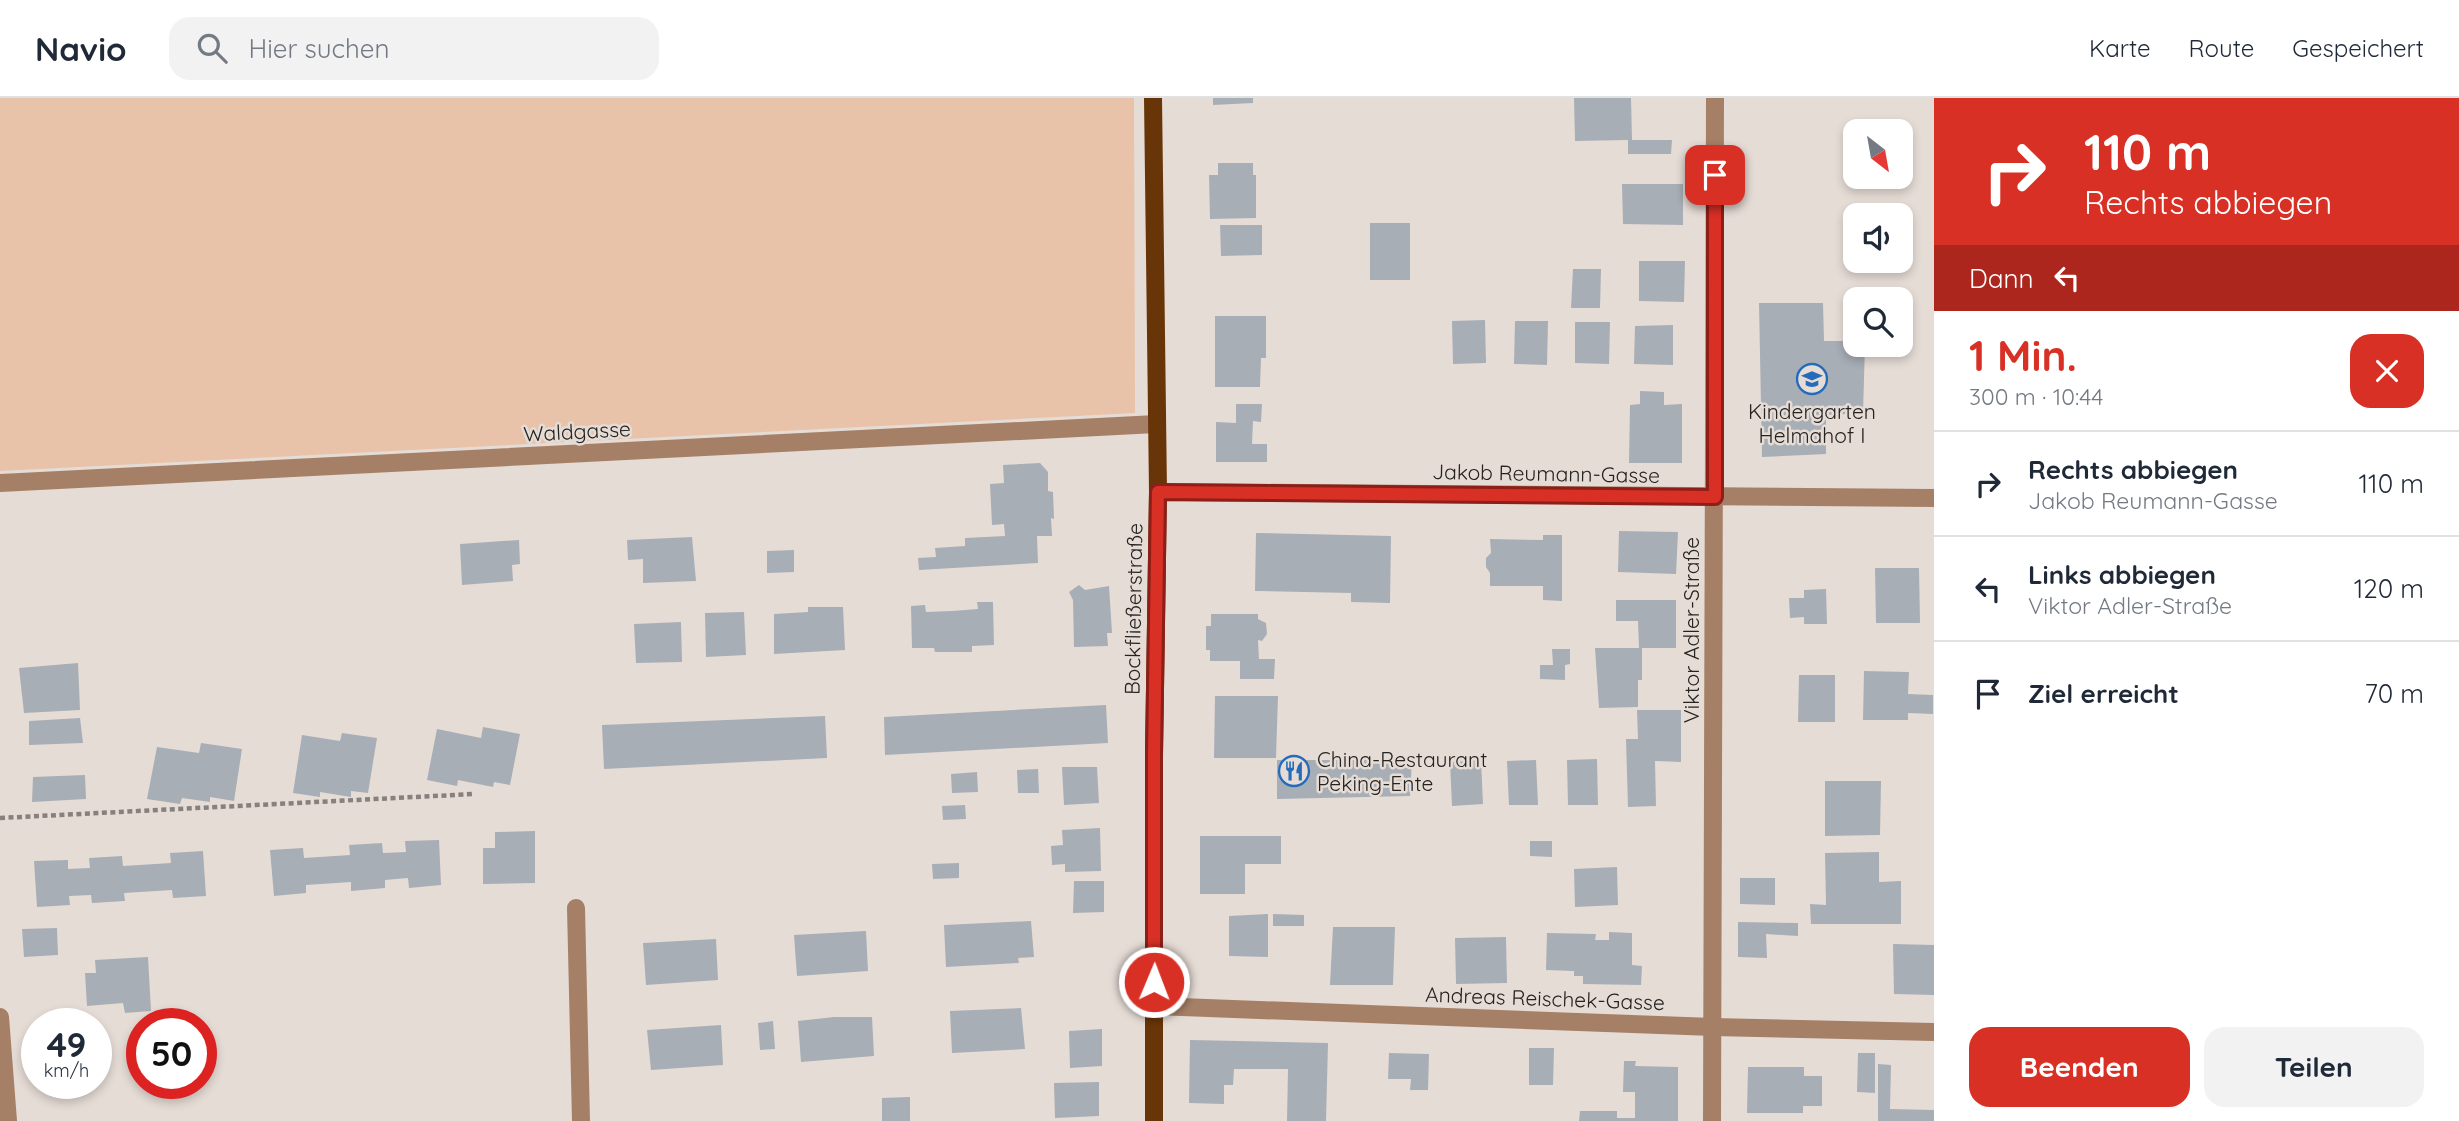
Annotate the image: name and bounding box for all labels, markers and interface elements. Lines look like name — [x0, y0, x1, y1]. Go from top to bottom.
search box — [169, 17, 659, 80]
text: Navio — [35, 28, 127, 69]
icon: search — [193, 29, 231, 67]
text: Hier suchen — [249, 32, 390, 65]
text: Karte — [2089, 33, 2151, 63]
text: Route — [2189, 33, 2254, 63]
text: Gespeichert — [2292, 33, 2424, 63]
north arrow — [1843, 119, 1913, 189]
map controls — [1843, 119, 1913, 357]
text: 110 m — [2084, 121, 2211, 182]
icon: right — [1969, 126, 2060, 217]
pin — [1685, 145, 1745, 205]
icon: arrive — [1696, 156, 1734, 194]
text: Rechts abbiegen — [2084, 182, 2332, 222]
button: sound — [1843, 203, 1913, 273]
icon: left — [2048, 259, 2086, 297]
text: Dann — [1969, 262, 2034, 295]
button: search — [1843, 287, 1913, 357]
text: 1 Min. — [1969, 329, 2077, 382]
button: close — [2350, 334, 2424, 408]
school or university icon: Kindergarten Helmahof I — [1795, 362, 1829, 396]
text: 300 m · 10:44 — [1969, 382, 2103, 411]
place label: Kindergarten Helmahof I — [1748, 398, 1876, 448]
street label: Waldgasse — [523, 415, 631, 447]
text: Rechts abbiegen — [2028, 453, 2238, 486]
street label: Jakob Reumann-Gasse — [1432, 458, 1660, 488]
icon: right — [1969, 465, 2007, 503]
text: 110 m — [2358, 467, 2424, 500]
text: Jakob Reumann-Gasse — [2028, 486, 2278, 515]
street label: Bockfließerstraße — [1119, 523, 1147, 695]
street label: Viktor Adler-Straße — [1678, 537, 1704, 723]
text: Links abbiegen — [2028, 558, 2216, 591]
icon: left — [1969, 570, 2007, 608]
text: 120 m — [2354, 572, 2424, 605]
text: Viktor Adler-Straße — [2028, 591, 2232, 620]
icon: arrive — [1969, 675, 2007, 713]
text: Ziel erreicht — [2028, 677, 2179, 710]
text: 70 m — [2364, 677, 2424, 710]
place label: China-Restaurant Peking-Ente — [1317, 746, 1487, 796]
restaurant icon: China-Restaurant Peking-Ente — [1277, 754, 1311, 788]
position arrow — [1117, 945, 1191, 1019]
street label: Andreas Reischek-Gasse — [1425, 981, 1665, 1015]
speed limit sign: 50 — [126, 1008, 217, 1099]
text: 49 — [47, 1022, 86, 1066]
button: Beenden — [1969, 1027, 2190, 1107]
button: Teilen — [2204, 1027, 2424, 1107]
text: km/h — [44, 1059, 89, 1082]

